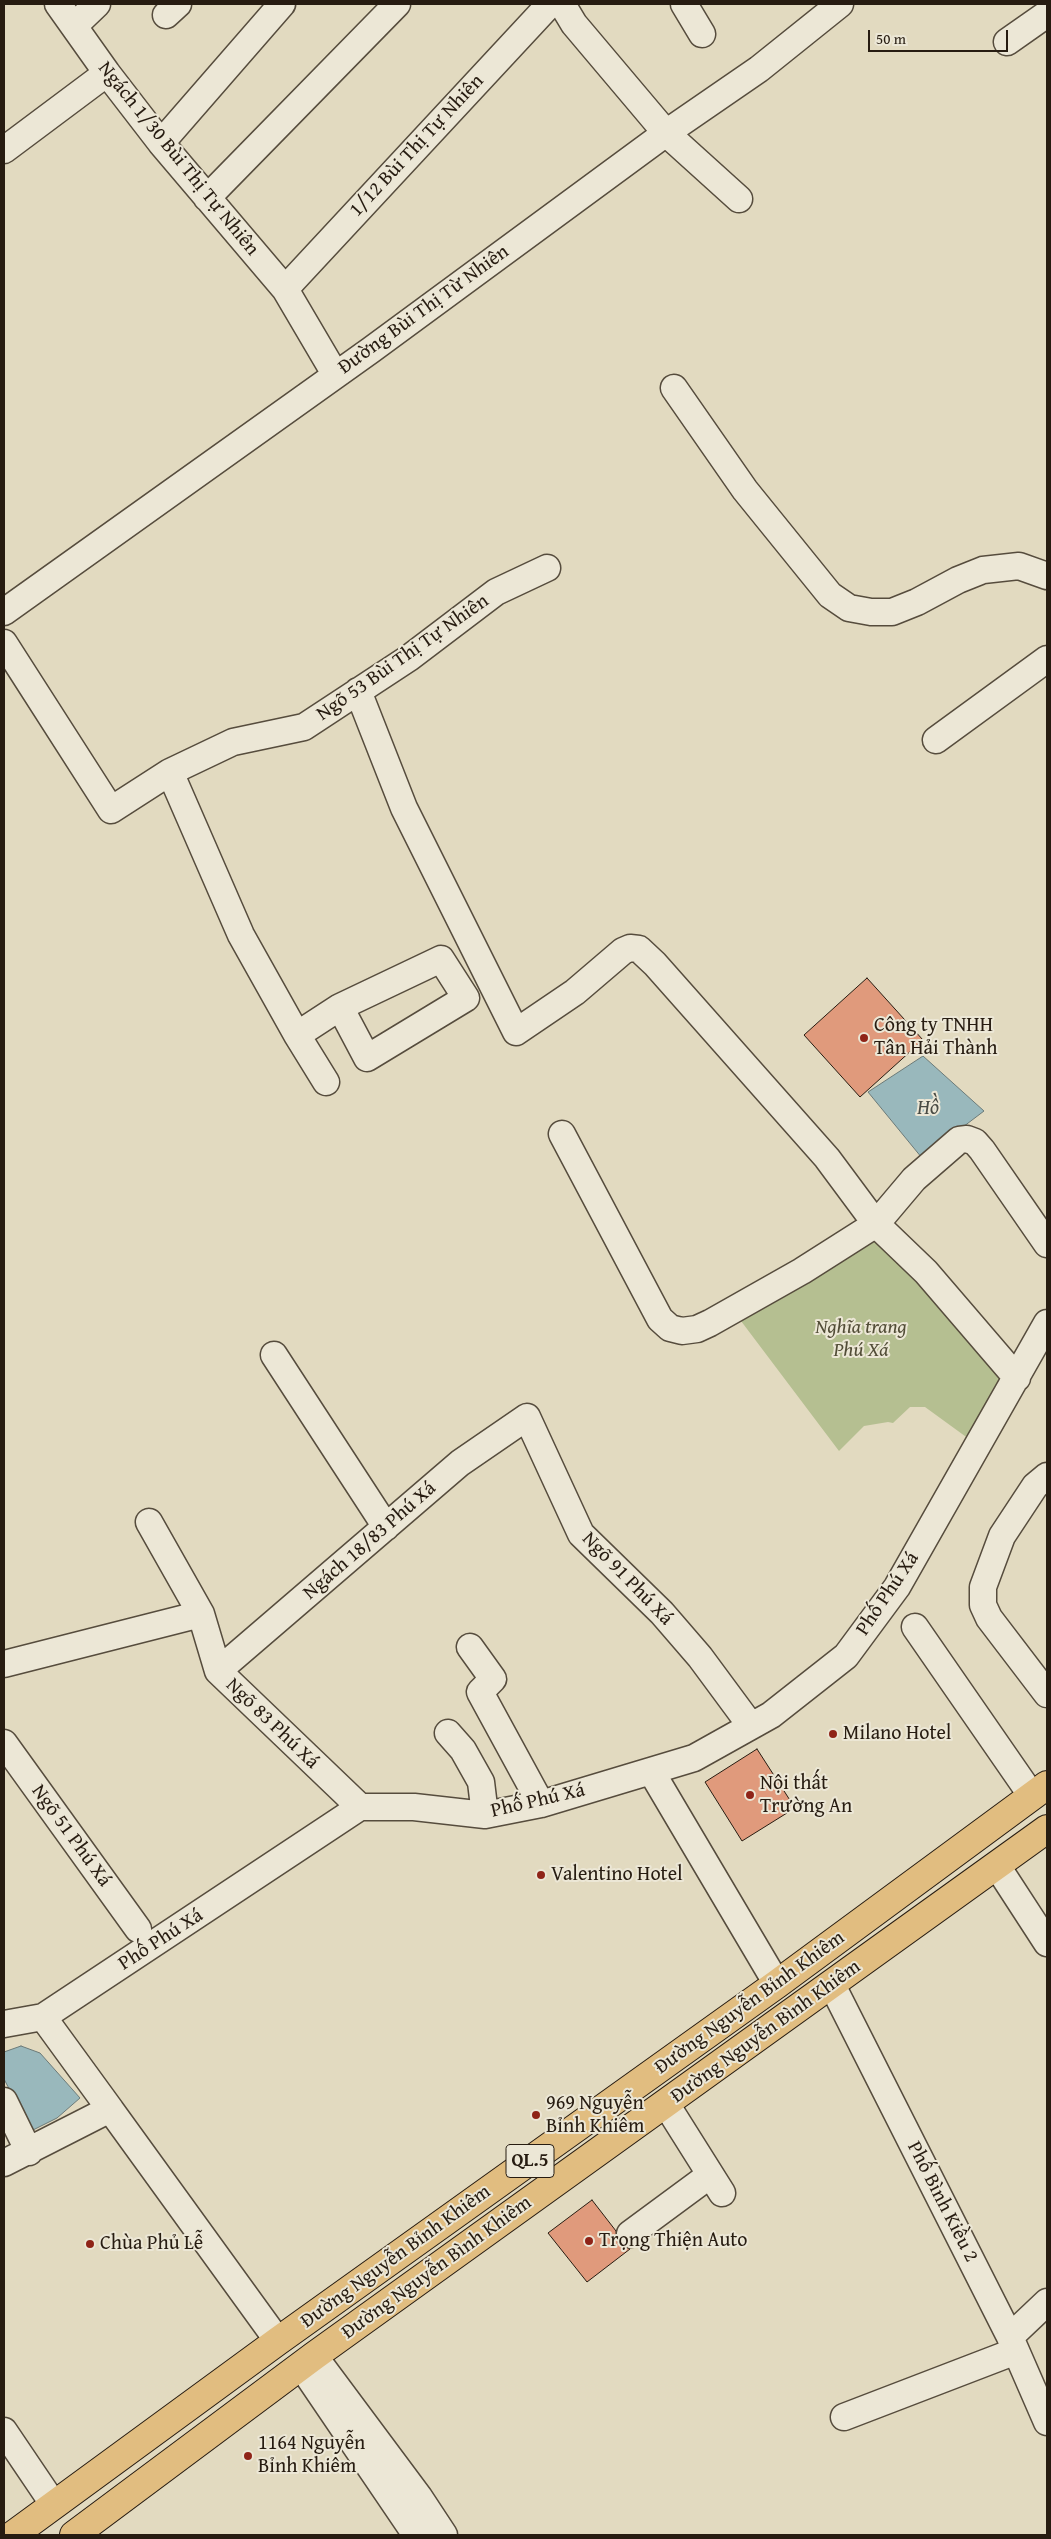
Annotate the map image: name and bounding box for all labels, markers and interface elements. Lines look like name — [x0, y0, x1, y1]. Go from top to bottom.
scale bar — [871, 20, 1011, 52]
text: 50 m — [876, 28, 906, 49]
street label: Ngách 1/30 Bùi Thị Tự Nhiên — [92, 57, 264, 261]
street label: 1/12 Bùi Thị Tự Nhiên — [345, 70, 489, 222]
street label: Đường Bùi Thị Từ Nhiên — [334, 240, 514, 380]
street label: Ngõ 53 Bùi Thị Tự Nhiên — [312, 589, 494, 727]
place label: Công ty TNHH Tân Hải Thành — [874, 1014, 997, 1061]
marker: Công ty TNHH Tân Hải Thành — [858, 1032, 870, 1044]
water label: Hồ — [917, 1096, 939, 1122]
park label: Nghĩa trang Phú Xá — [815, 1316, 907, 1363]
street label: Ngách 18/83 Phú Xá — [299, 1477, 441, 1605]
street label: Ngõ 91 Phú Xá — [577, 1527, 677, 1631]
street label: Phố Phú Xá — [851, 1548, 925, 1640]
street label: Ngõ 83 Phú Xá — [220, 1674, 324, 1774]
place label: Milano Hotel — [843, 1722, 951, 1746]
marker: Milano Hotel — [827, 1728, 839, 1740]
place label: Nội thất Trường An — [760, 1772, 852, 1819]
street label: Phố Phú Xá — [489, 1779, 587, 1823]
street label: Ngõ 51 Phú Xá — [26, 1780, 116, 1892]
marker: Nội thất Trường An — [744, 1789, 756, 1801]
place label: Valentino Hotel — [551, 1863, 683, 1887]
marker: Valentino Hotel — [535, 1869, 547, 1881]
street label: Phố Phú Xá — [114, 1904, 208, 1976]
street label: Đường Nguyễn Bỉnh Khiêm — [650, 1926, 850, 2080]
street label: Đường Nguyễn Bình Khiêm — [666, 1955, 866, 2109]
place label: 969 Nguyễn Bỉnh Khiêm — [546, 2092, 644, 2139]
marker: 969 Nguyễn Bỉnh Khiêm — [530, 2109, 542, 2121]
street label: Phố Bình Kiều 2 — [901, 2138, 983, 2266]
road number: QL.5 — [506, 2144, 554, 2178]
street label: Đường Nguyễn Bỉnh Khiêm — [296, 2180, 496, 2334]
street label: Đường Nguyễn Bình Khiêm — [337, 2191, 537, 2345]
place label: Trọng Thiện Auto — [599, 2229, 748, 2253]
place label: Chùa Phủ Lễ — [100, 2232, 203, 2256]
marker: Trọng Thiện Auto — [583, 2235, 595, 2247]
marker: Chùa Phủ Lễ — [84, 2238, 96, 2250]
place label: 1164 Nguyễn Bỉnh Khiêm — [258, 2432, 365, 2479]
marker: 1164 Nguyễn Bỉnh Khiêm — [242, 2450, 254, 2462]

